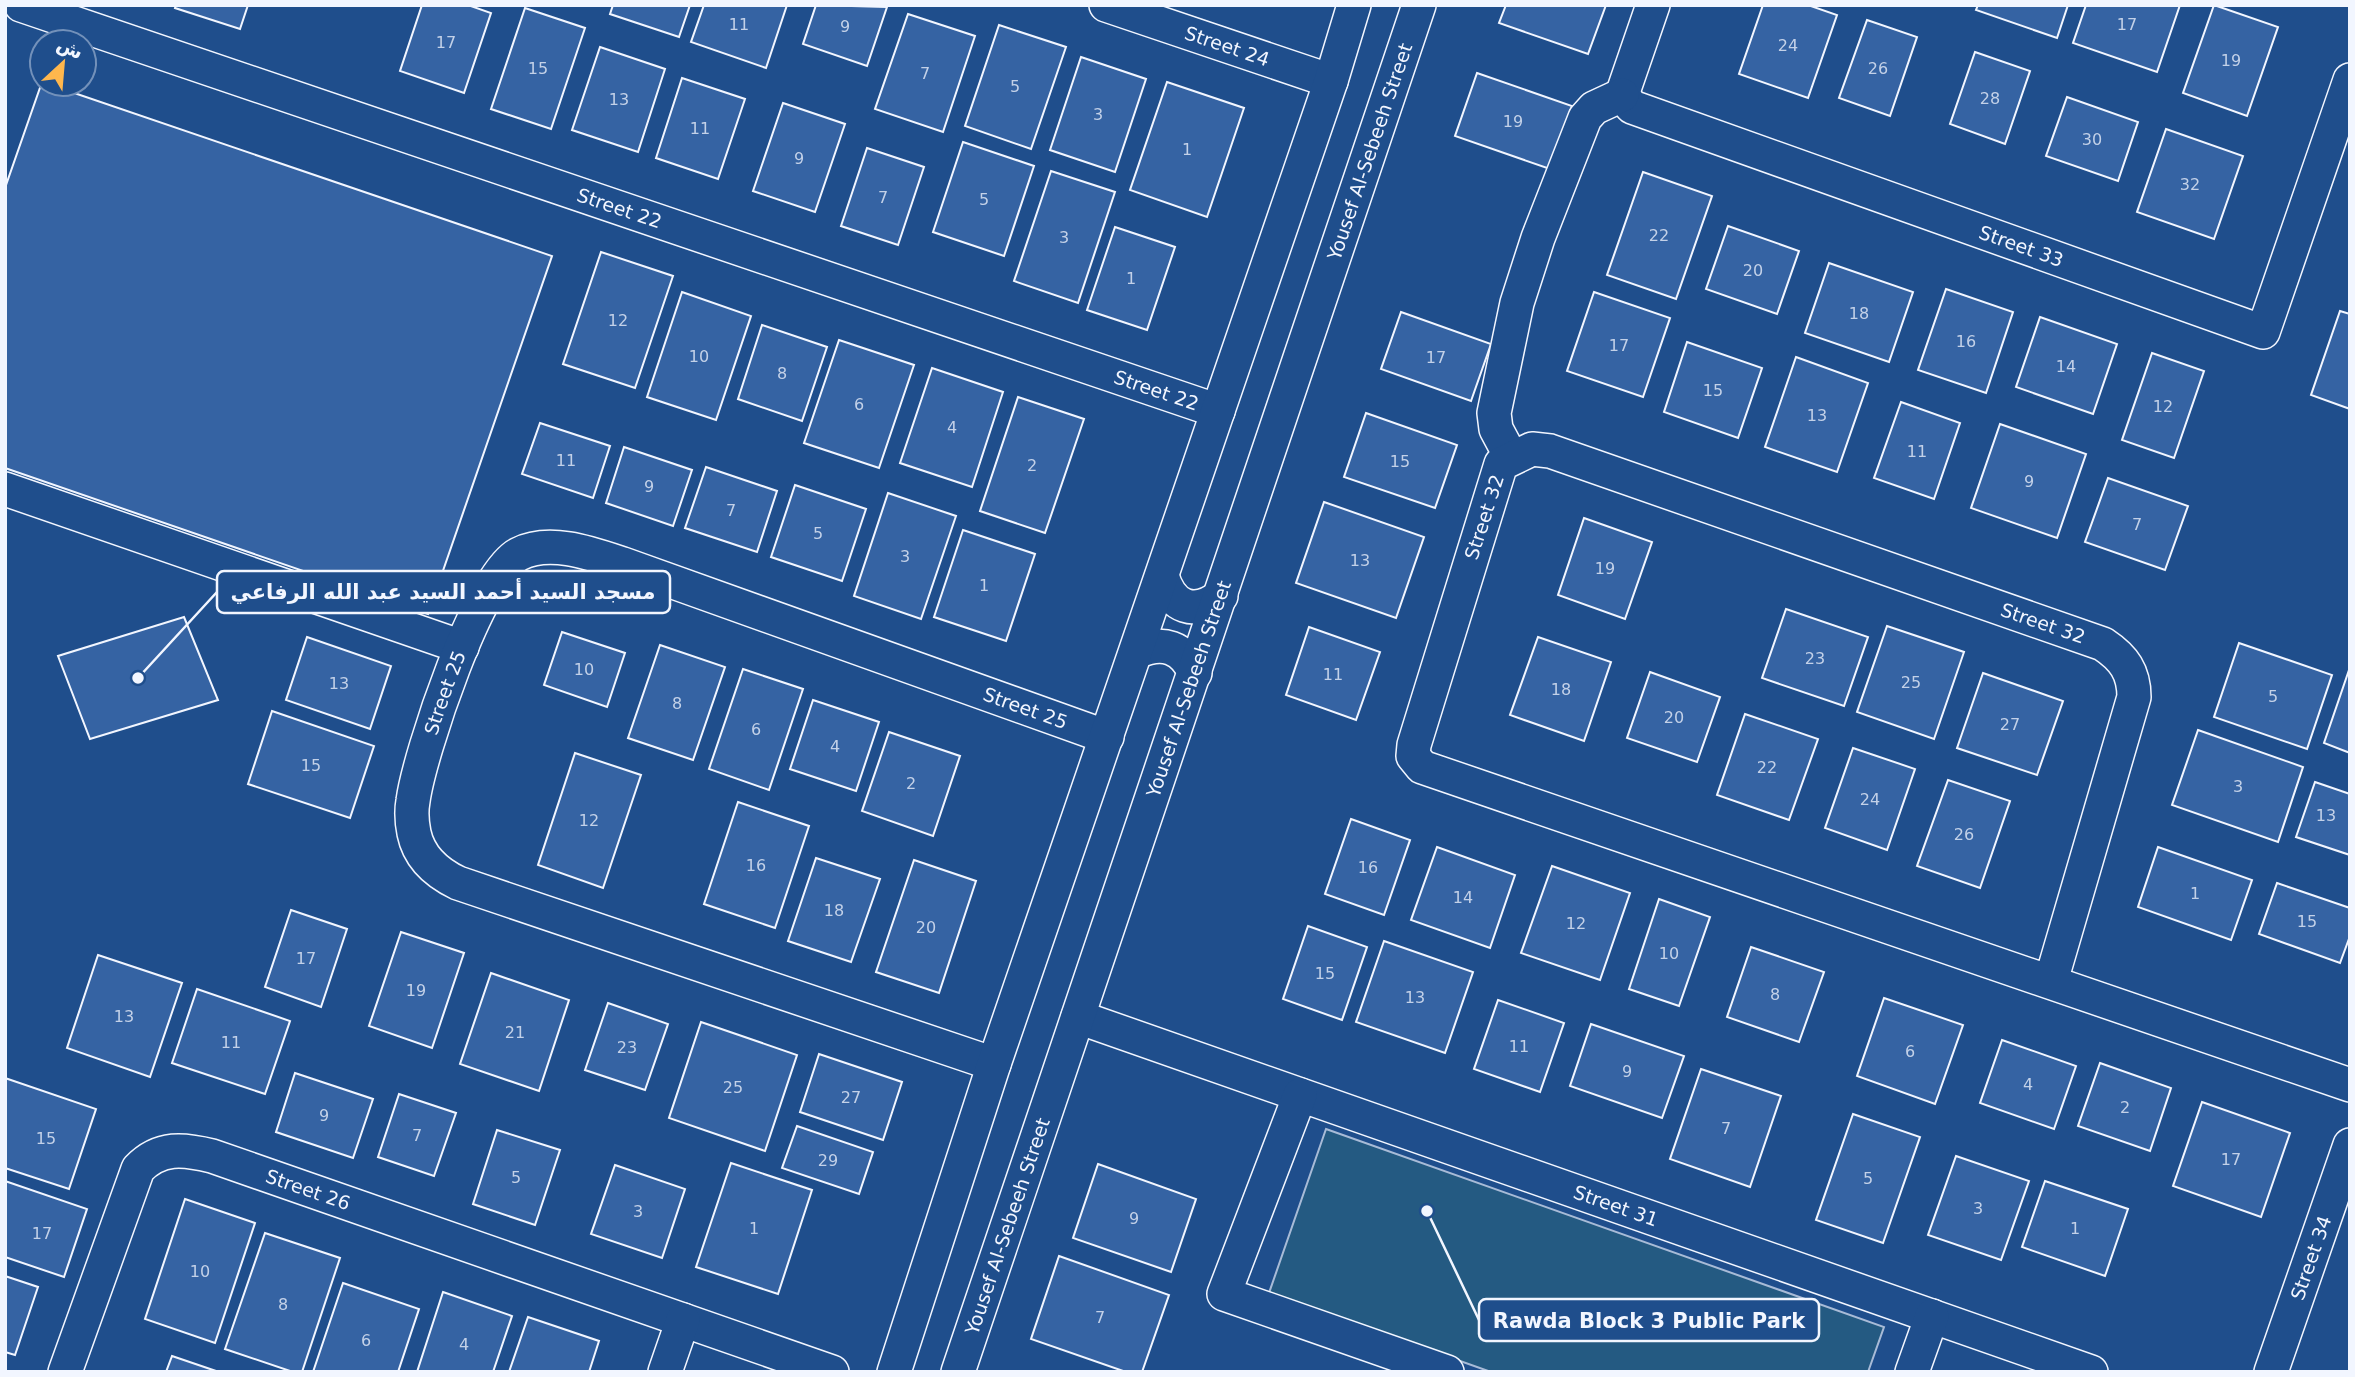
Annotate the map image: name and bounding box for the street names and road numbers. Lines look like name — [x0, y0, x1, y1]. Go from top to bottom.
street label: Street 24 — [1182, 21, 1272, 70]
street label: Yousef Al-Sebeeh Street — [1323, 40, 1416, 264]
street label: Street 22 — [574, 183, 665, 233]
street label: Street 33 — [1976, 221, 2067, 271]
street label: Street 22 — [1111, 366, 1202, 415]
street label: Street 32 — [1460, 472, 1508, 562]
street label: Yousef Al-Sebeeh Street — [1141, 578, 1235, 801]
street label: Street 32 — [1998, 598, 2088, 648]
street label: Street 25 — [420, 647, 470, 738]
street label: Street 25 — [980, 683, 1071, 733]
street label: Yousef Al-Sebeeh Street — [960, 1115, 1054, 1338]
street label: Street 26 — [263, 1165, 353, 1214]
street label: Street 31 — [1571, 1181, 1661, 1230]
street label: Street 34 — [2286, 1213, 2336, 1303]

